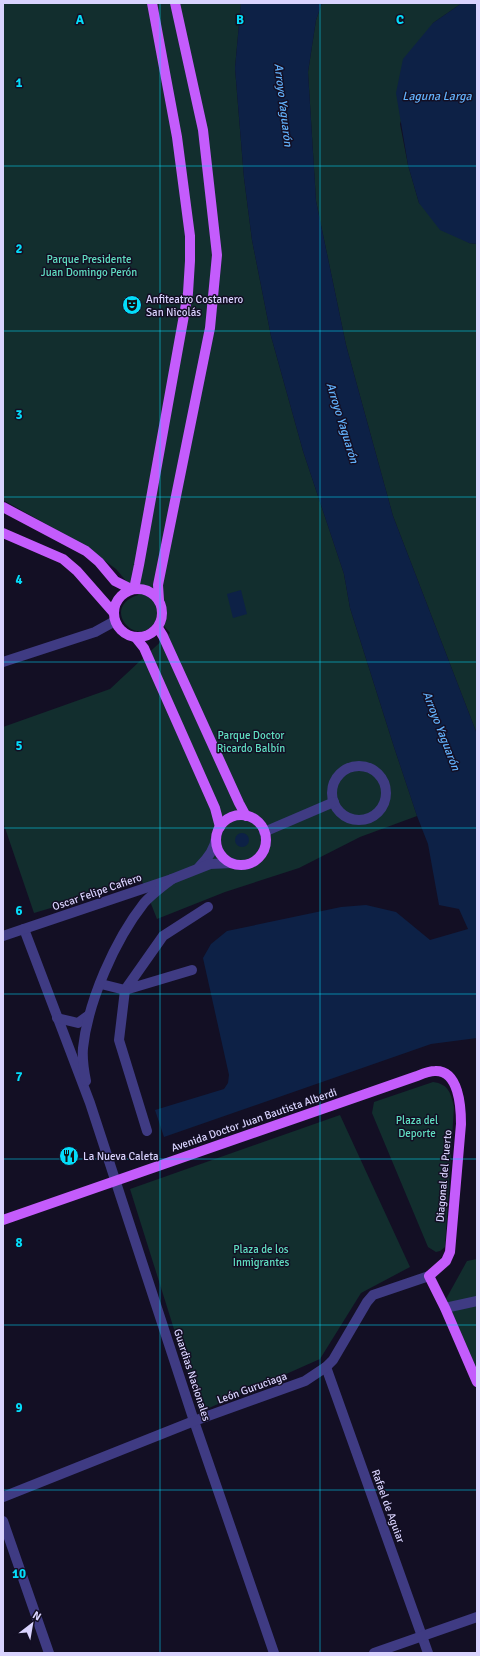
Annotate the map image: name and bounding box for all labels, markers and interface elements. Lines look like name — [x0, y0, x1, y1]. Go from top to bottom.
text: A — [76, 12, 85, 28]
text: B — [236, 12, 244, 28]
text: C — [396, 12, 404, 28]
water label: Arroyo Yaguarón — [270, 62, 296, 148]
text: 1 — [15, 75, 23, 91]
water label: Laguna Larga — [402, 89, 473, 104]
text: 2 — [15, 241, 23, 257]
park label: Parque Presidente Juan Domingo Perón — [41, 253, 137, 279]
place label: Anfiteatro Costanero San Nicolás — [146, 293, 243, 319]
theatre icon: Anfiteatro Costanero San Nicolás — [121, 294, 143, 316]
water label: Arroyo Yaguarón — [323, 381, 362, 466]
text: 3 — [15, 407, 23, 423]
text: 4 — [15, 572, 23, 588]
water label: Arroyo Yaguarón — [419, 689, 463, 773]
park label: Parque Doctor Ricardo Balbín — [217, 729, 285, 755]
text: 5 — [15, 738, 23, 754]
street label: Oscar Felipe Cafiero — [51, 871, 144, 913]
text: 6 — [15, 903, 23, 919]
text: 7 — [15, 1069, 23, 1085]
street label: Avenida Doctor Juan Bautista Alberdi — [169, 1085, 339, 1155]
park label: Plaza del Deporte — [396, 1114, 438, 1140]
street label: Diagonal del Puerto — [433, 1129, 455, 1223]
restaurant icon: La Nueva Caleta — [58, 1145, 80, 1167]
place label: La Nueva Caleta — [83, 1150, 159, 1163]
text: 8 — [15, 1235, 23, 1251]
park label: Plaza de los Inmigrantes — [233, 1243, 289, 1269]
street label: Guardias Nacionales — [171, 1327, 213, 1423]
street label: León Guruciaga — [215, 1369, 289, 1407]
text: 9 — [15, 1400, 23, 1416]
street label: Rafael de Aguiar — [369, 1467, 407, 1545]
text: 10 — [12, 1566, 26, 1582]
north arrow — [12, 1604, 52, 1644]
text: N — [30, 1608, 44, 1623]

